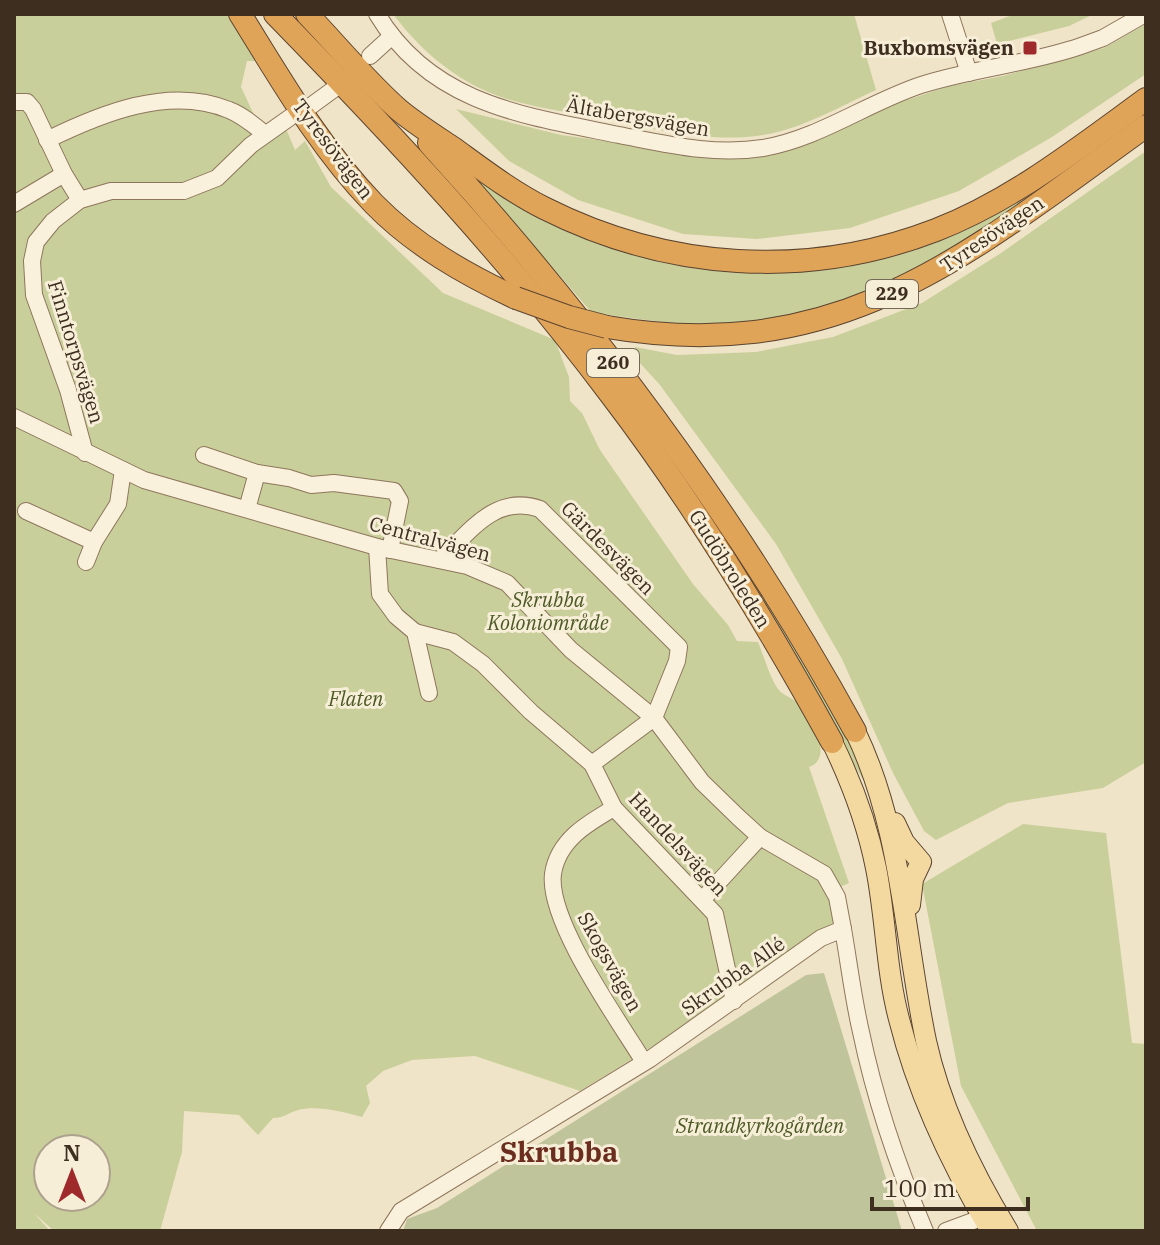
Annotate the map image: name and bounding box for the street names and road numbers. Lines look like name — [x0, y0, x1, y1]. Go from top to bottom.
street label: Ältabergsvägen — [564, 91, 712, 142]
street label: Tyresövägen — [287, 93, 380, 205]
street label: Tyresövägen — [935, 189, 1049, 278]
street label: Finntorpsvägen — [42, 277, 111, 427]
road number: 229 — [866, 280, 918, 308]
road number: 260 — [587, 349, 639, 377]
street label: Gärdesvägen — [556, 495, 661, 601]
street label: Gudöbroleden — [683, 504, 778, 633]
street label: Centralvägen — [366, 509, 494, 568]
street label: Handelsvägen — [623, 786, 734, 902]
street label: Skogsvägen — [572, 907, 649, 1017]
street label: Skrubba Allé — [675, 930, 790, 1021]

